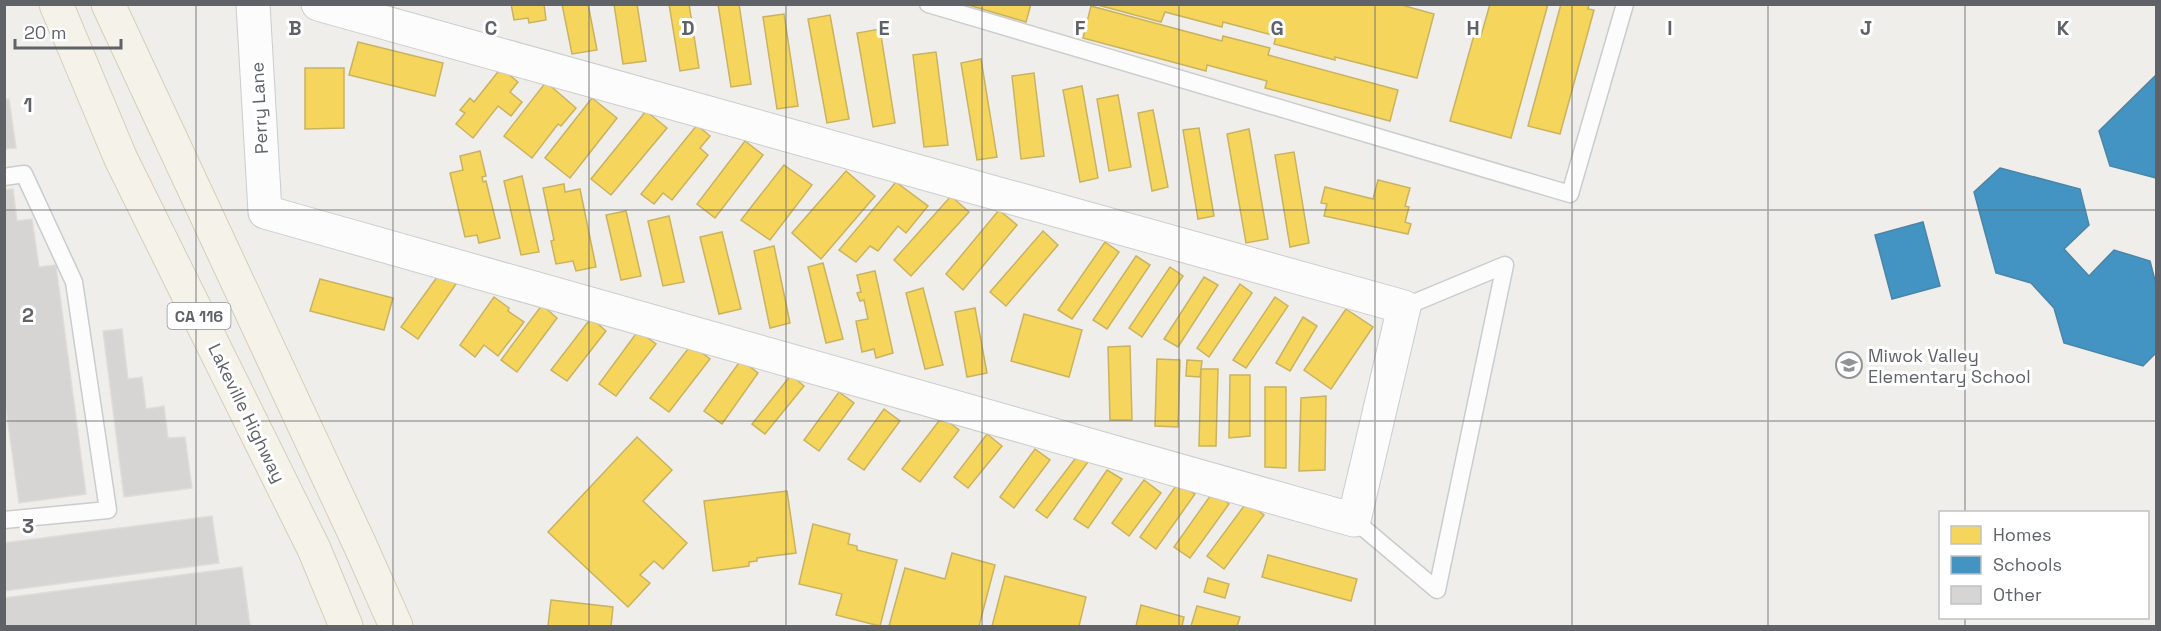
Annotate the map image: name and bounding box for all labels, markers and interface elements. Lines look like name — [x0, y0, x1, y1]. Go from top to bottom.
scale bar — [15, 12, 122, 50]
text: B — [288, 15, 302, 41]
text: C — [485, 15, 498, 41]
text: D — [681, 15, 695, 41]
text: E — [878, 15, 890, 41]
text: F — [1075, 15, 1086, 41]
text: G — [1270, 15, 1284, 41]
text: H — [1466, 15, 1480, 41]
text: I — [1667, 15, 1673, 41]
text: J — [1860, 15, 1872, 41]
text: K — [2057, 15, 2070, 41]
text: 20 m — [24, 21, 67, 44]
street label: Perry Lane — [245, 61, 273, 155]
text: 1 — [23, 92, 33, 118]
text: 2 — [22, 302, 34, 328]
road number: CA 116 — [168, 303, 230, 329]
street label: Lakeville Highway — [203, 340, 291, 486]
place label: Miwok Valley Elementary School — [1868, 344, 2031, 388]
school or university icon: Miwok Valley Elementary School — [1834, 350, 1864, 380]
legend — [1939, 511, 2149, 619]
text: 3 — [22, 513, 34, 539]
text: Homes — [1993, 523, 2052, 546]
text: Schools — [1993, 553, 2062, 576]
text: Other — [1993, 583, 2042, 606]

